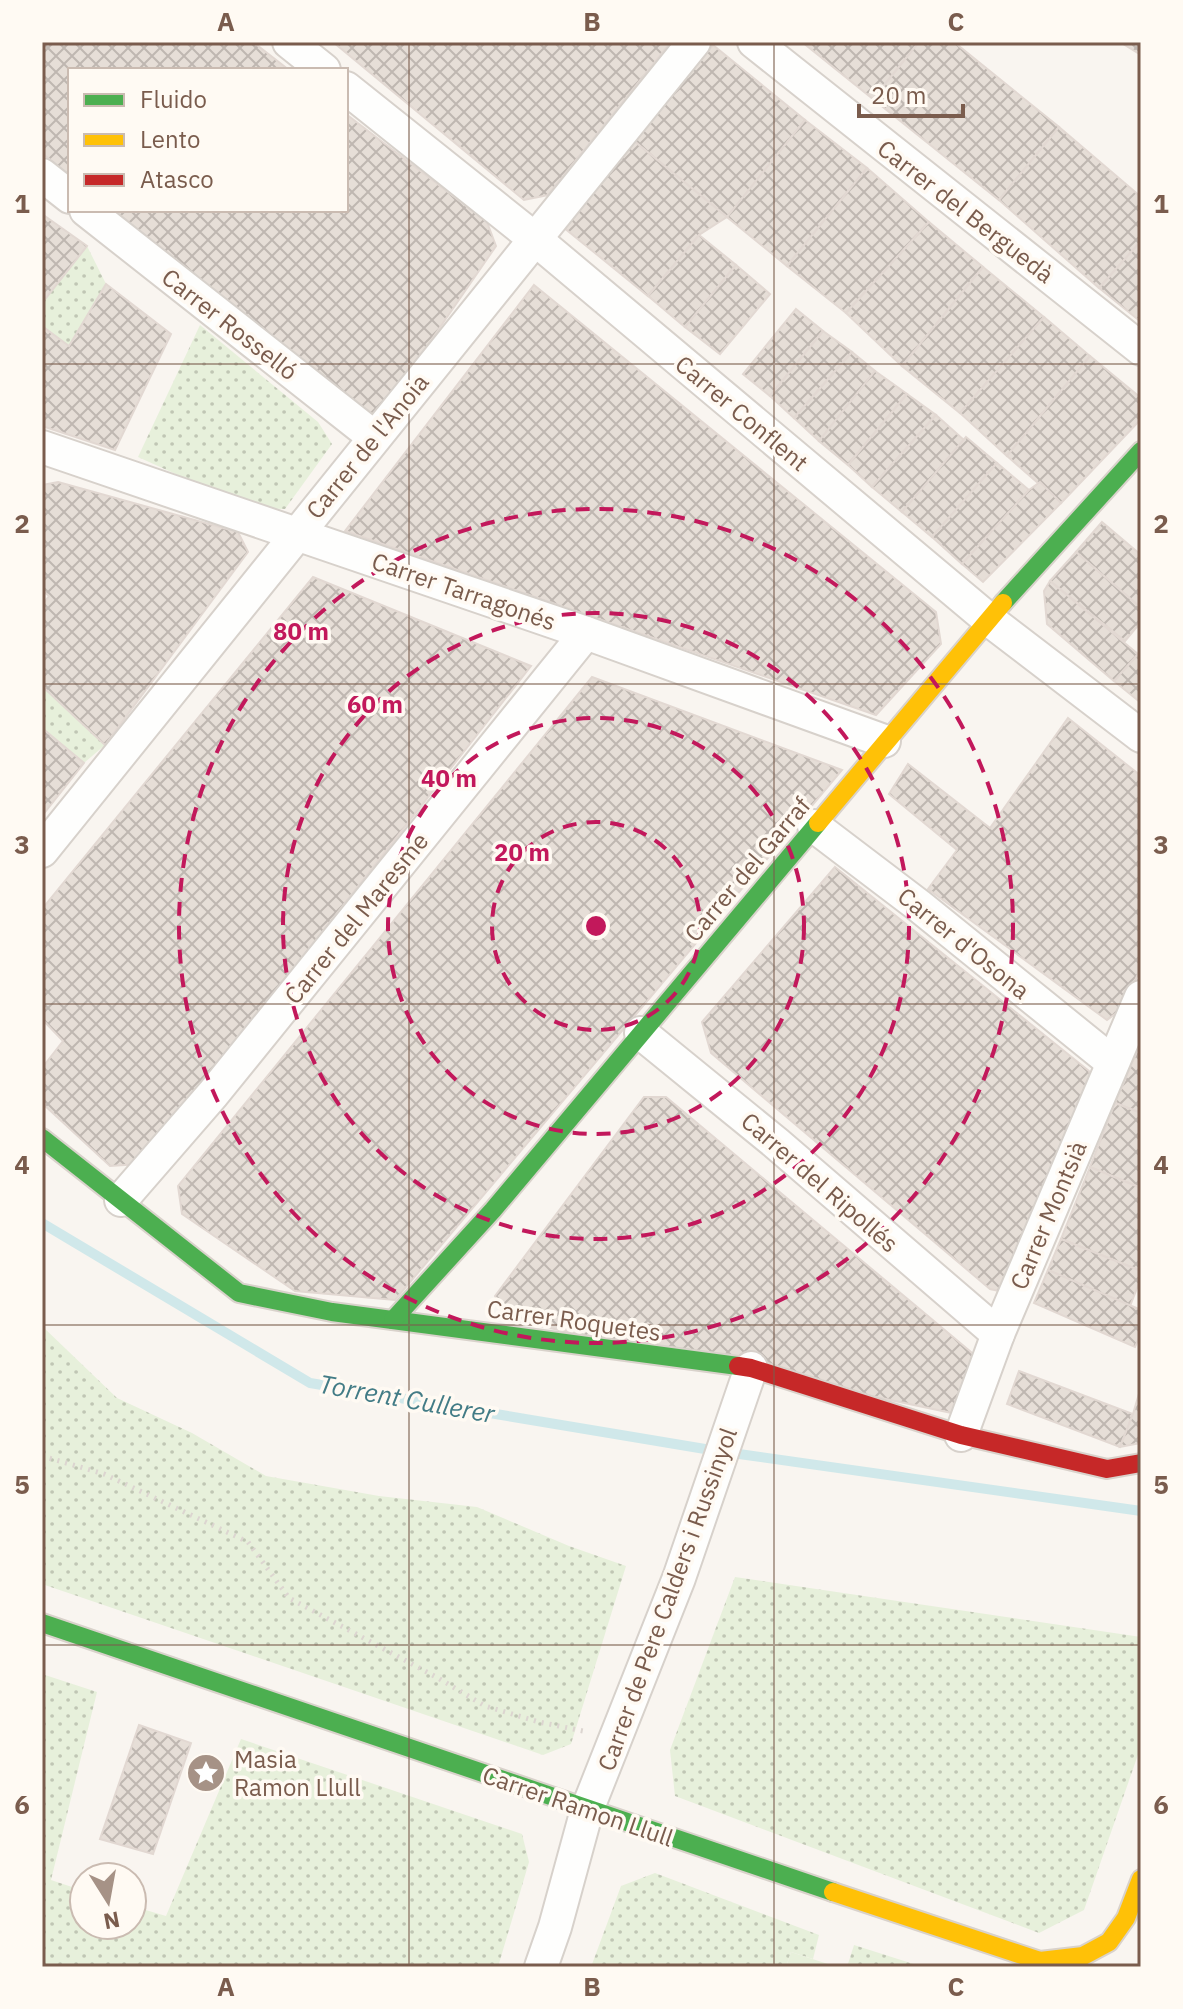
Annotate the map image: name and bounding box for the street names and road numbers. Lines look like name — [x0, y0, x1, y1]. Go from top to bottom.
street label: Carrer del Berguedà — [871, 132, 1061, 290]
street label: Carrer Rosselló — [155, 261, 305, 387]
street label: Carrer Conflent — [669, 348, 815, 478]
street label: Carrer de l'Anoia — [299, 367, 436, 525]
street label: Carrer Tarragonés — [368, 545, 560, 637]
street label: Carrer del Garraf — [677, 790, 817, 948]
street label: Carrer del Maresme — [277, 825, 435, 1011]
street label: Carrer d'Osona — [891, 880, 1037, 1006]
street label: Carrer del Ripollés — [735, 1105, 905, 1259]
street label: Carrer Montsià — [1002, 1136, 1094, 1294]
street label: Carrer Roquetes — [485, 1292, 663, 1348]
street label: Carrer de Pere Calders i Russinyol — [590, 1423, 744, 1775]
street label: Carrer Ramon Llull — [478, 1758, 678, 1854]

